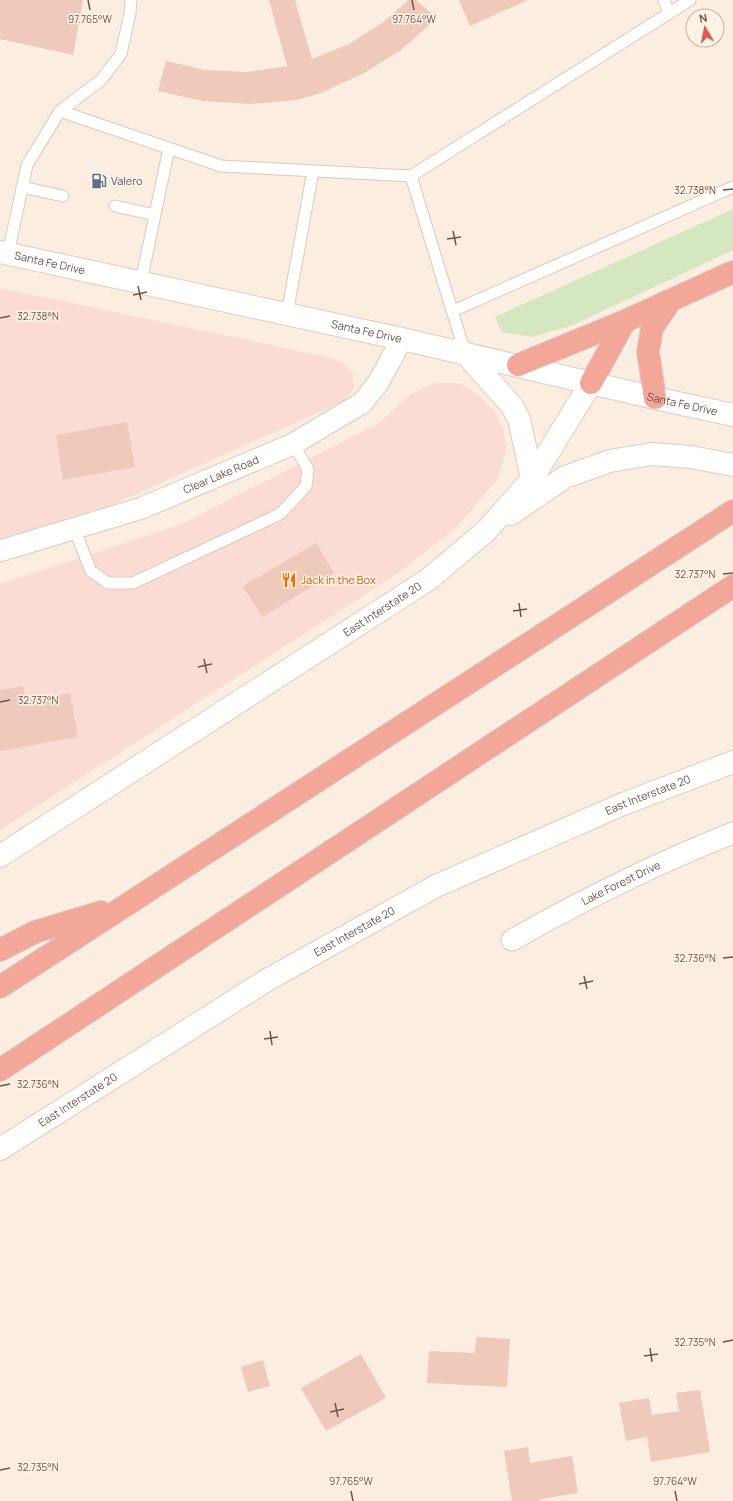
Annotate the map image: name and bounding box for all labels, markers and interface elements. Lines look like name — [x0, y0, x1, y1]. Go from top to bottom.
north arrow — [685, 8, 725, 48]
text: N — [698, 10, 708, 26]
text: 97.765°W — [68, 12, 113, 26]
text: 97.764°W — [392, 12, 437, 26]
fuel station icon: Valero — [90, 172, 108, 190]
place label: Valero — [111, 173, 143, 188]
text: 32.738°N — [674, 183, 716, 197]
street label: Santa Fe Drive — [13, 247, 87, 277]
text: 32.738°N — [17, 309, 59, 323]
street label: Santa Fe Drive — [330, 316, 404, 346]
street label: Santa Fe Drive — [646, 388, 720, 419]
street label: Clear Lake Road — [180, 451, 261, 497]
text: 32.737°N — [675, 567, 715, 581]
restaurant icon: Jack in the Box — [280, 571, 298, 589]
place label: Jack in the Box — [301, 572, 376, 587]
street label: East Interstate 20 — [340, 578, 424, 640]
text: 32.737°N — [18, 693, 58, 707]
street label: East Interstate 20 — [603, 771, 692, 818]
street label: Lake Forest Drive — [579, 857, 663, 908]
street label: East Interstate 20 — [311, 902, 397, 959]
text: 32.736°N — [674, 951, 716, 965]
street label: East Interstate 20 — [35, 1069, 120, 1130]
text: 32.736°N — [17, 1077, 59, 1091]
text: 32.735°N — [674, 1335, 716, 1349]
text: 32.735°N — [17, 1460, 59, 1474]
text: 97.765°W — [329, 1474, 374, 1488]
text: 97.764°W — [653, 1474, 698, 1488]

